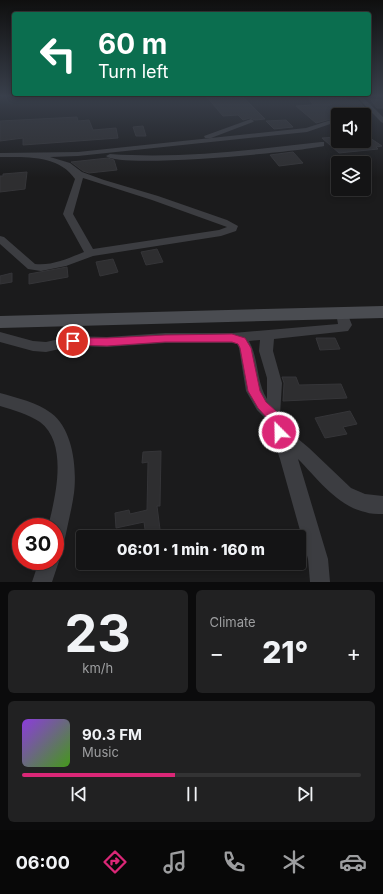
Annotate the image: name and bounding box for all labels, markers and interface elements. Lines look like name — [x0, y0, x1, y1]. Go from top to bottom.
text: 60 m — [98, 27, 167, 61]
icon: left — [32, 28, 84, 80]
text: Turn left — [98, 61, 168, 82]
map controls — [331, 108, 371, 196]
button: sound — [331, 108, 371, 148]
button: layers — [331, 156, 371, 196]
pin — [56, 324, 90, 358]
icon: arrive — [62, 330, 84, 352]
position arrow — [258, 411, 300, 453]
speed limit sign: 30 — [12, 518, 64, 570]
text: 06:01 · 1 min · 160 m — [117, 540, 265, 559]
text: 23 — [65, 602, 131, 665]
text: Climate — [210, 614, 256, 630]
text: 21° — [262, 634, 308, 670]
text: − — [210, 640, 224, 666]
text: + — [346, 640, 361, 666]
text: km/h — [82, 660, 113, 676]
text: 90.3 FM — [82, 725, 142, 744]
text: Music — [82, 744, 119, 760]
icon: previous — [68, 783, 90, 805]
icon: pause — [181, 783, 203, 805]
icon: next — [294, 783, 316, 805]
icon: directions — [101, 848, 129, 876]
icon: music — [161, 848, 189, 876]
icon: phone — [220, 848, 248, 876]
icon: climate — [280, 848, 308, 876]
icon: car — [339, 848, 367, 876]
text: 06:00 — [16, 852, 70, 873]

